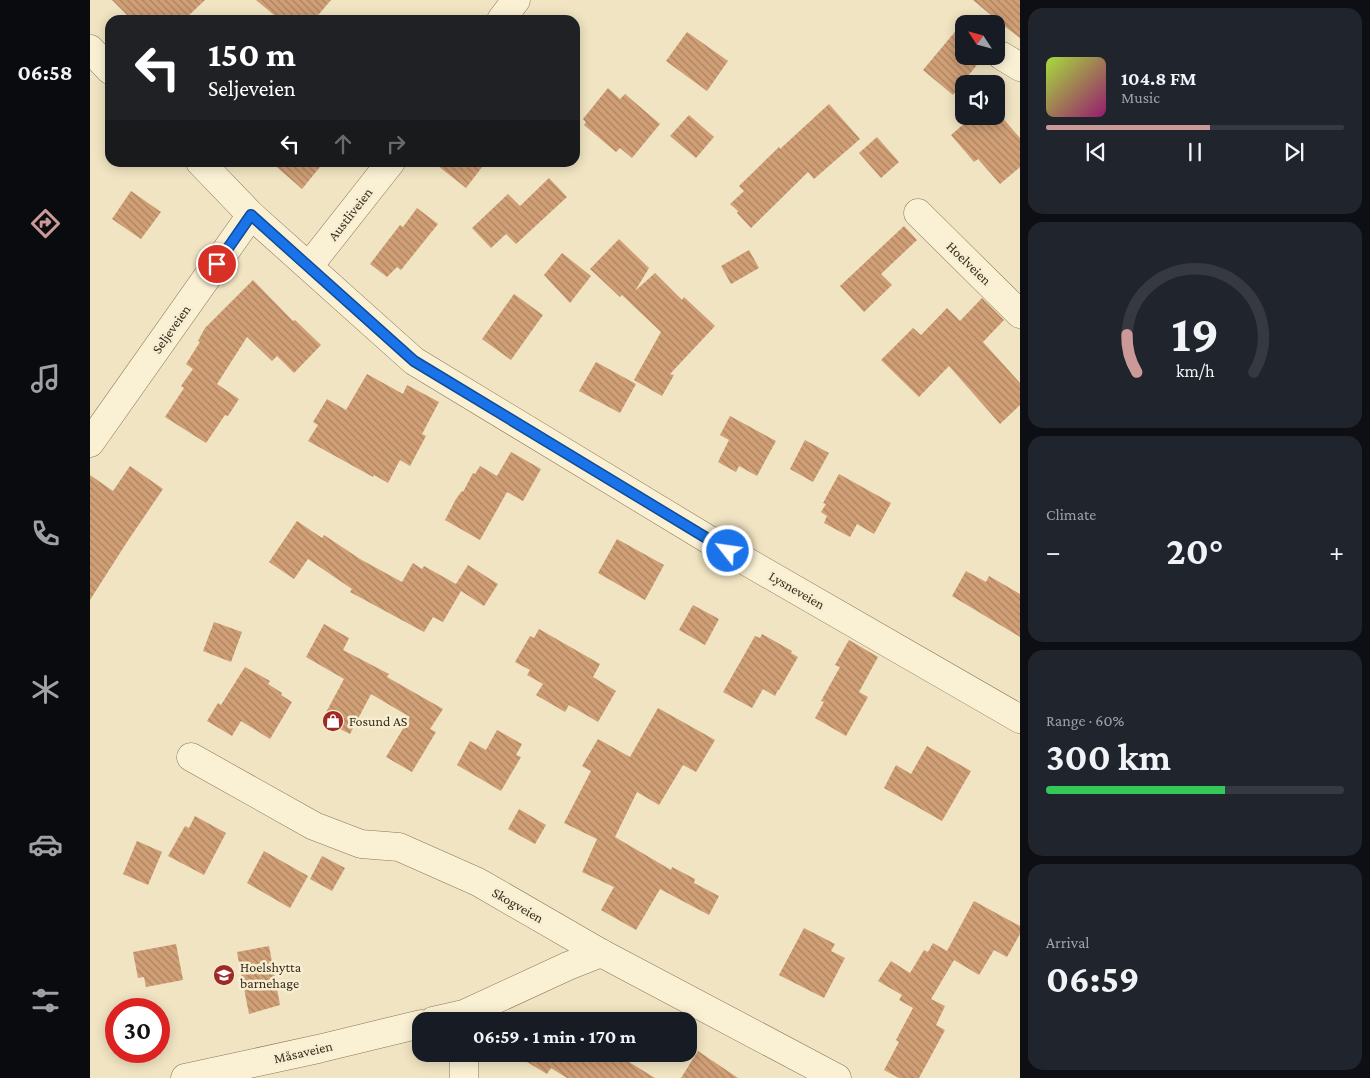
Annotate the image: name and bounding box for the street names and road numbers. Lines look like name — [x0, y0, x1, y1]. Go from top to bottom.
street label: Austliveien — [324, 184, 376, 244]
street label: Hoelveien — [943, 238, 995, 288]
street label: Seljeveien — [148, 301, 195, 357]
street label: Lysneveien — [766, 568, 828, 613]
street label: Skogveien — [489, 884, 547, 926]
street label: Måsaveien — [272, 1037, 334, 1067]

